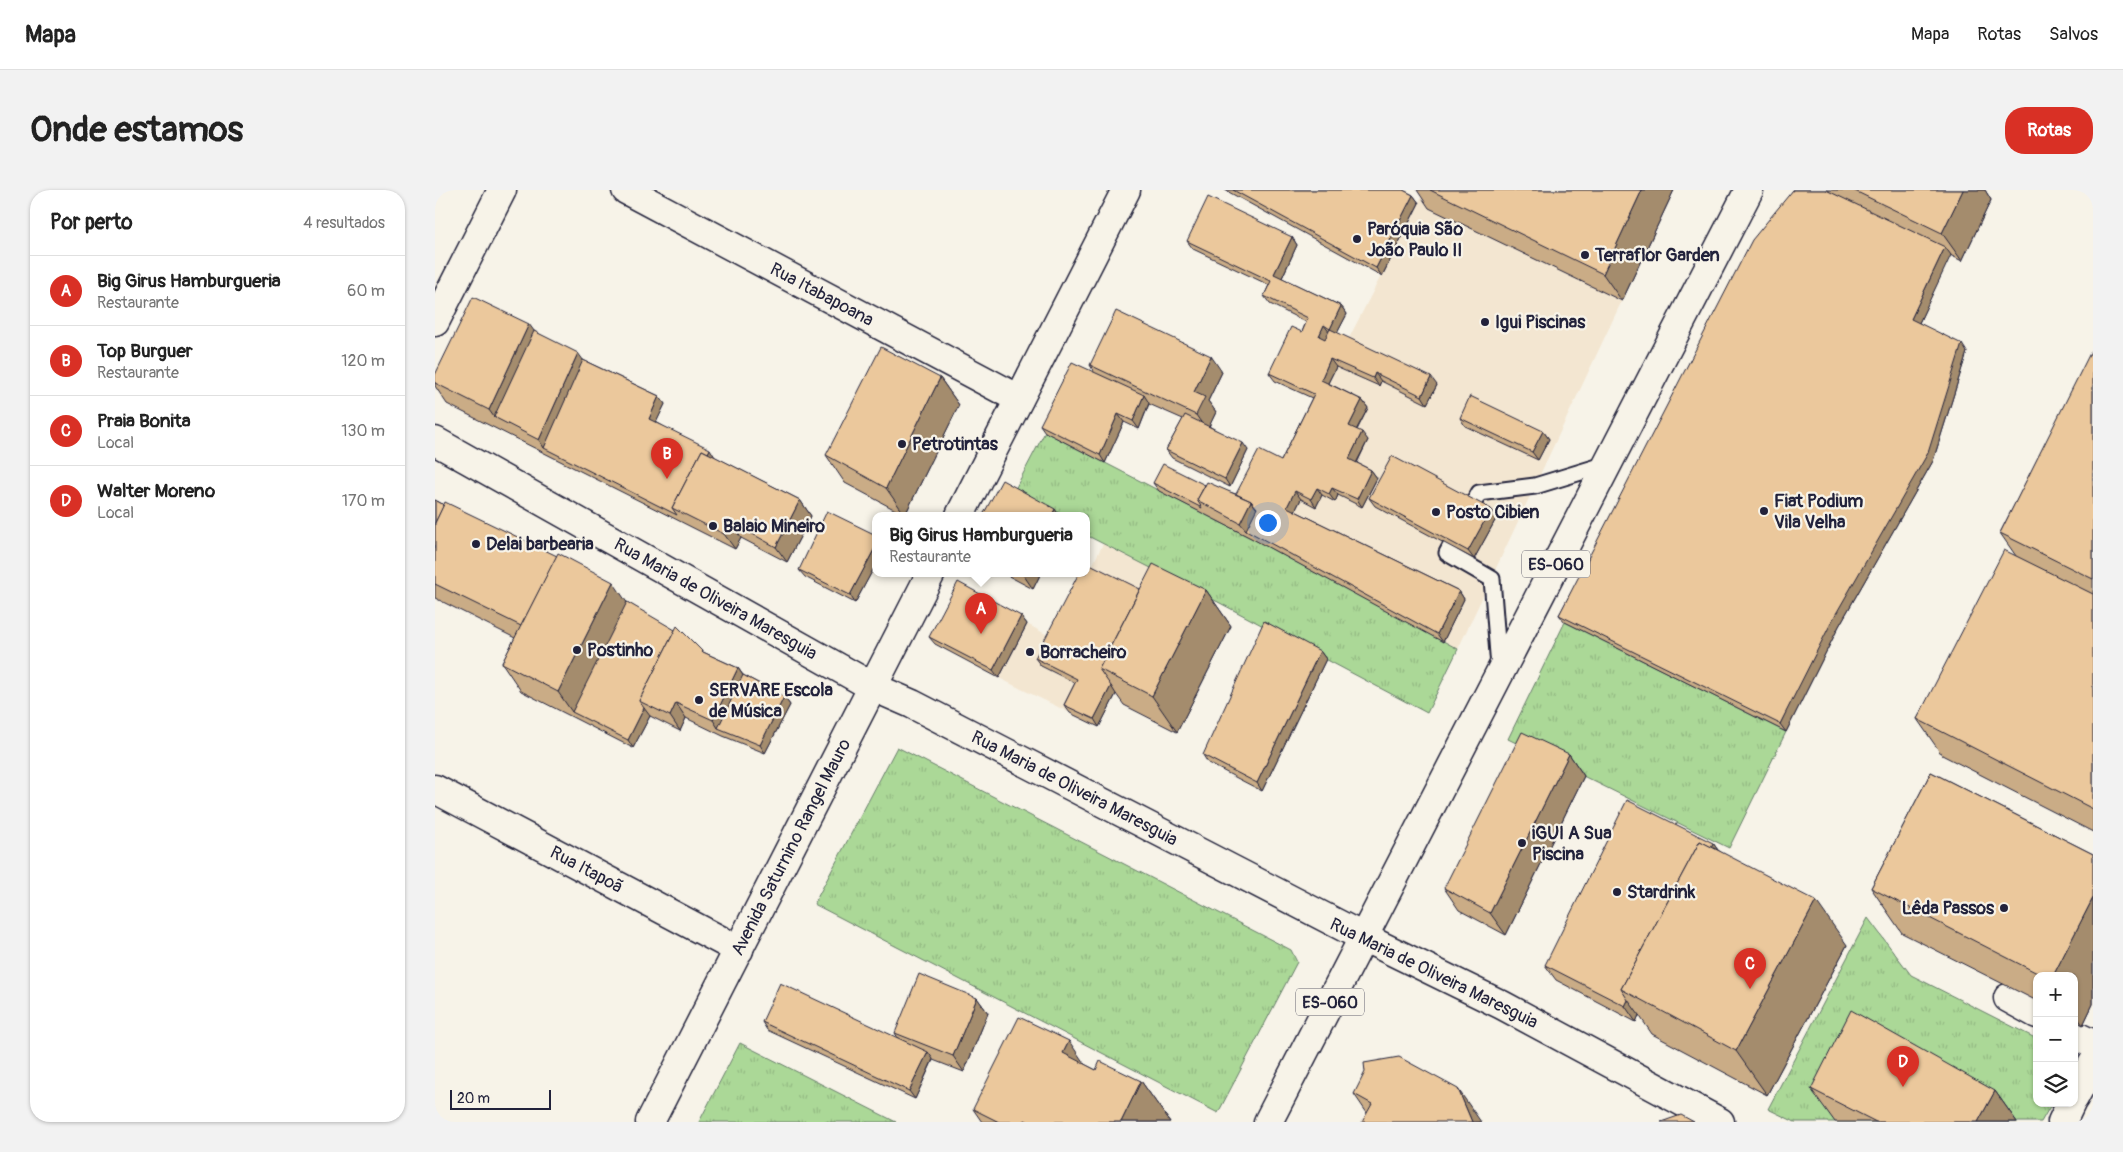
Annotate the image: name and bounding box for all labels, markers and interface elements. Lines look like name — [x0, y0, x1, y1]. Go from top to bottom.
text: Mapa — [25, 20, 76, 49]
text: Mapa — [1911, 23, 1949, 46]
text: Rotas — [1977, 23, 2021, 46]
text: Salvos — [2049, 23, 2098, 46]
button: Rotas — [2005, 107, 2093, 154]
text: Onde estamos — [30, 108, 243, 152]
text: Por perto — [50, 209, 132, 236]
text: 4 resultados — [303, 213, 385, 233]
place label: Paróquia São João Paulo II — [1367, 218, 1464, 262]
marker: Paróquia São João Paulo II — [1351, 233, 1363, 245]
place label: Terraflor Garden — [1594, 244, 1720, 267]
marker: Terraflor Garden — [1579, 249, 1591, 261]
street label: Rua Itabapoana — [766, 258, 878, 332]
text: Big Girus Hamburgueria — [97, 269, 281, 293]
text: A — [61, 281, 71, 301]
text: 60 m — [347, 281, 385, 301]
text: Restaurante — [97, 293, 179, 313]
place label: Igui Piscinas — [1495, 311, 1586, 334]
marker: Igui Piscinas — [1479, 316, 1491, 328]
text: Top Burguer — [97, 339, 193, 363]
text: B — [61, 351, 71, 371]
text: 120 m — [341, 351, 385, 371]
text: Restaurante — [97, 363, 179, 383]
text: Praia Bonita — [97, 409, 190, 433]
text: C — [61, 421, 71, 441]
text: 130 m — [341, 421, 385, 441]
text: Local — [97, 433, 134, 453]
place label: Petrotintas — [912, 433, 999, 456]
pin: B — [651, 438, 683, 479]
marker: Petrotintas — [896, 438, 908, 450]
text: Walter Moreno — [97, 479, 215, 503]
place label: Fiat Podium Vila Velha — [1774, 490, 1863, 534]
text: D — [61, 491, 71, 511]
text: 170 m — [342, 491, 385, 511]
place label: Posto Cibien — [1446, 501, 1540, 524]
text: Local — [97, 503, 134, 523]
marker: Fiat Podium Vila Velha — [1758, 505, 1770, 517]
marker: Posto Cibien — [1430, 506, 1442, 518]
your location — [1255, 510, 1281, 536]
popup — [872, 512, 1090, 577]
place label: Balaio Mineiro — [723, 515, 825, 538]
marker: Balaio Mineiro — [707, 520, 719, 532]
text: Big Girus Hamburgueria — [889, 523, 1073, 547]
place label: Delai barbearia — [486, 533, 594, 556]
street label: Rua Maria de Oliveira Maresguia — [610, 533, 821, 665]
marker: Delai barbearia — [470, 538, 482, 550]
text: Restaurante — [889, 547, 971, 567]
road number: ES-060 — [1522, 550, 1590, 578]
pin: A — [965, 593, 997, 634]
place label: Postinho — [587, 639, 654, 662]
place label: Borracheiro — [1040, 641, 1127, 664]
marker: Postinho — [571, 644, 583, 656]
marker: Borracheiro — [1024, 646, 1036, 658]
place label: SERVARE Escola de Música — [709, 679, 834, 723]
marker: SERVARE Escola de Música — [693, 694, 705, 706]
street label: Rua Maria de Oliveira Maresguia — [967, 726, 1182, 851]
street label: Avenida Saturnino Rangel Mauro — [726, 735, 856, 960]
place label: iGUI A Sua Piscina — [1532, 822, 1612, 866]
marker: iGUI A Sua Piscina — [1516, 837, 1528, 849]
street label: Rua Itapoã — [546, 841, 627, 899]
place label: Stardrink — [1627, 881, 1696, 904]
marker: Stardrink — [1611, 886, 1623, 898]
place label: Lêda Passos — [1902, 897, 1995, 920]
marker: Lêda Passos — [1998, 902, 2010, 914]
street label: Rua Maria de Oliveira Maresguia — [1326, 913, 1542, 1034]
pin: C — [1734, 948, 1766, 989]
map controls — [2033, 972, 2078, 1107]
button: + — [2033, 972, 2078, 1017]
road number: ES-060 — [1296, 989, 1364, 1016]
button: − — [2033, 1017, 2078, 1062]
pin: D — [1887, 1046, 1919, 1087]
button: layers — [2033, 1062, 2078, 1107]
scale bar — [450, 1087, 551, 1110]
text: 20 m — [457, 1090, 490, 1107]

